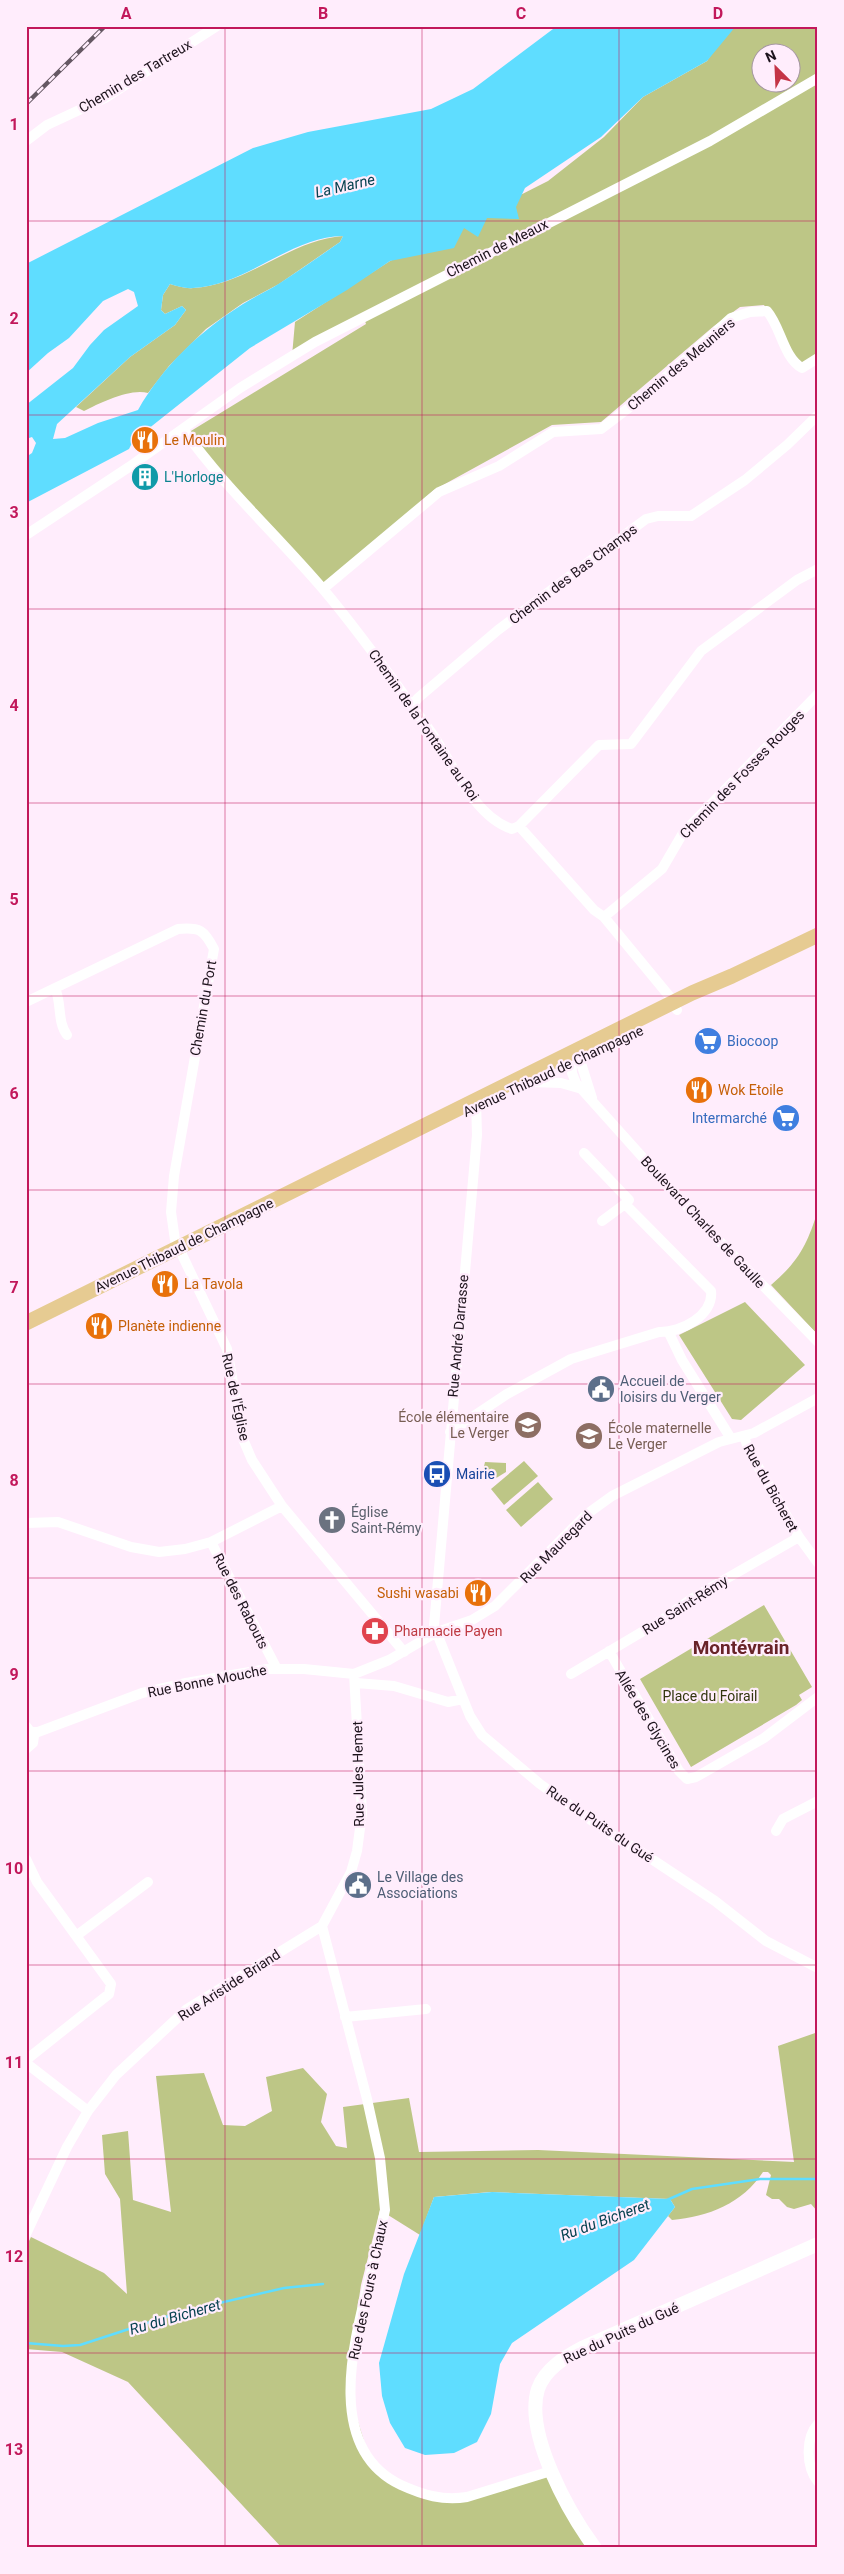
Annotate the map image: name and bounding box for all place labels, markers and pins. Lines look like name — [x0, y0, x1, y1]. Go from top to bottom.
restaurant icon: Le Moulin — [130, 425, 160, 455]
place label: Le Moulin — [164, 432, 225, 448]
building icon: L'Horloge — [130, 462, 160, 492]
place label: L'Horloge — [164, 469, 223, 485]
supermarket icon: Biocoop — [693, 1026, 723, 1056]
place label: Biocoop — [727, 1033, 778, 1049]
restaurant icon: Wok Etoile — [684, 1075, 714, 1105]
place label: Wok Etoile — [718, 1082, 783, 1098]
supermarket icon: Intermarché — [771, 1103, 801, 1133]
place label: Intermarché — [692, 1110, 767, 1126]
restaurant icon: La Tavola — [150, 1269, 180, 1299]
place label: La Tavola — [184, 1276, 243, 1292]
restaurant icon: Planète indienne — [84, 1311, 114, 1341]
place label: Planète indienne — [118, 1318, 221, 1334]
place label: Accueil de loisirs du Verger — [620, 1373, 721, 1405]
public building icon: Accueil de loisirs du Verger — [586, 1374, 616, 1404]
place label: École élémentaire Le Verger — [398, 1408, 509, 1441]
school or university icon: École élémentaire Le Verger — [513, 1410, 543, 1440]
place label: École maternelle Le Verger — [608, 1419, 711, 1452]
school or university icon: École maternelle Le Verger — [574, 1421, 604, 1451]
bus stop icon: Mairie — [422, 1459, 452, 1489]
place label: Mairie — [456, 1466, 495, 1482]
place label: Église Saint-Rémy — [351, 1503, 422, 1536]
church icon: Église Saint-Rémy — [317, 1505, 347, 1535]
restaurant icon: Sushi wasabi — [463, 1578, 493, 1608]
place label: Sushi wasabi — [377, 1585, 459, 1601]
pharmacy icon: Pharmacie Payen — [360, 1616, 390, 1646]
place label: Pharmacie Payen — [394, 1623, 502, 1639]
place label: Le Village des Associations — [377, 1869, 463, 1901]
public building icon: Le Village des Associations — [343, 1870, 373, 1900]

